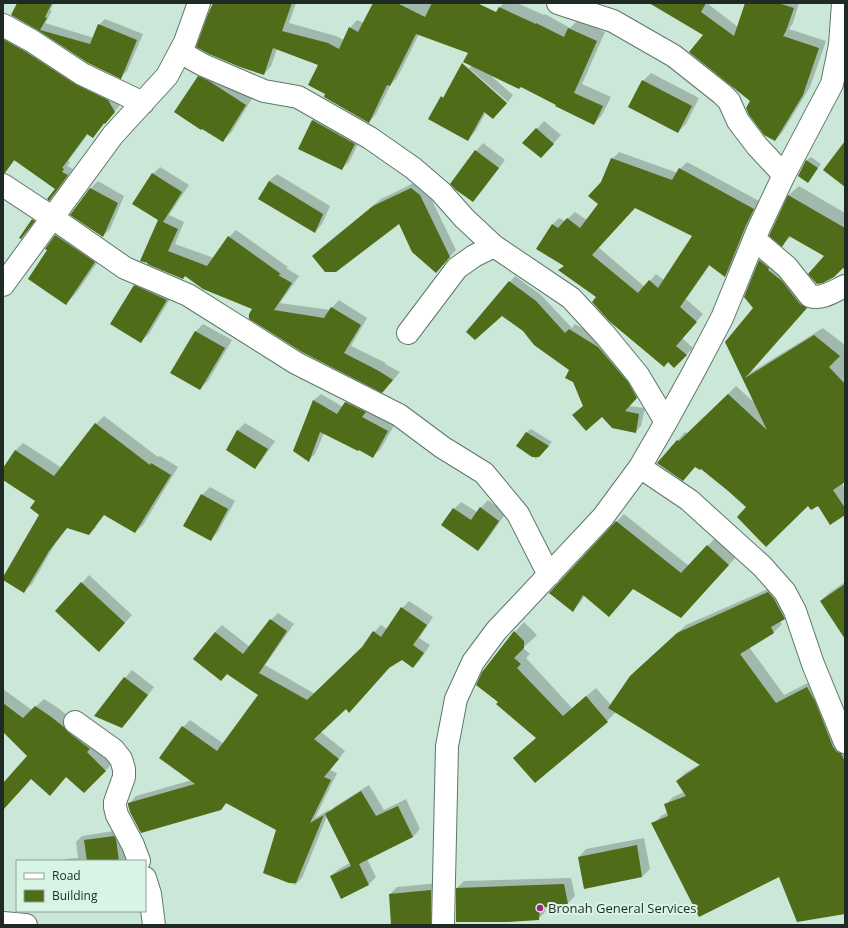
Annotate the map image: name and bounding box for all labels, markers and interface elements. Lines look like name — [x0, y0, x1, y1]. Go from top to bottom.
legend — [16, 860, 146, 912]
text: Road — [52, 867, 81, 884]
text: Building — [52, 887, 98, 904]
place label: Bronah General Services — [548, 899, 697, 917]
marker: Bronah General Services — [535, 903, 545, 913]

